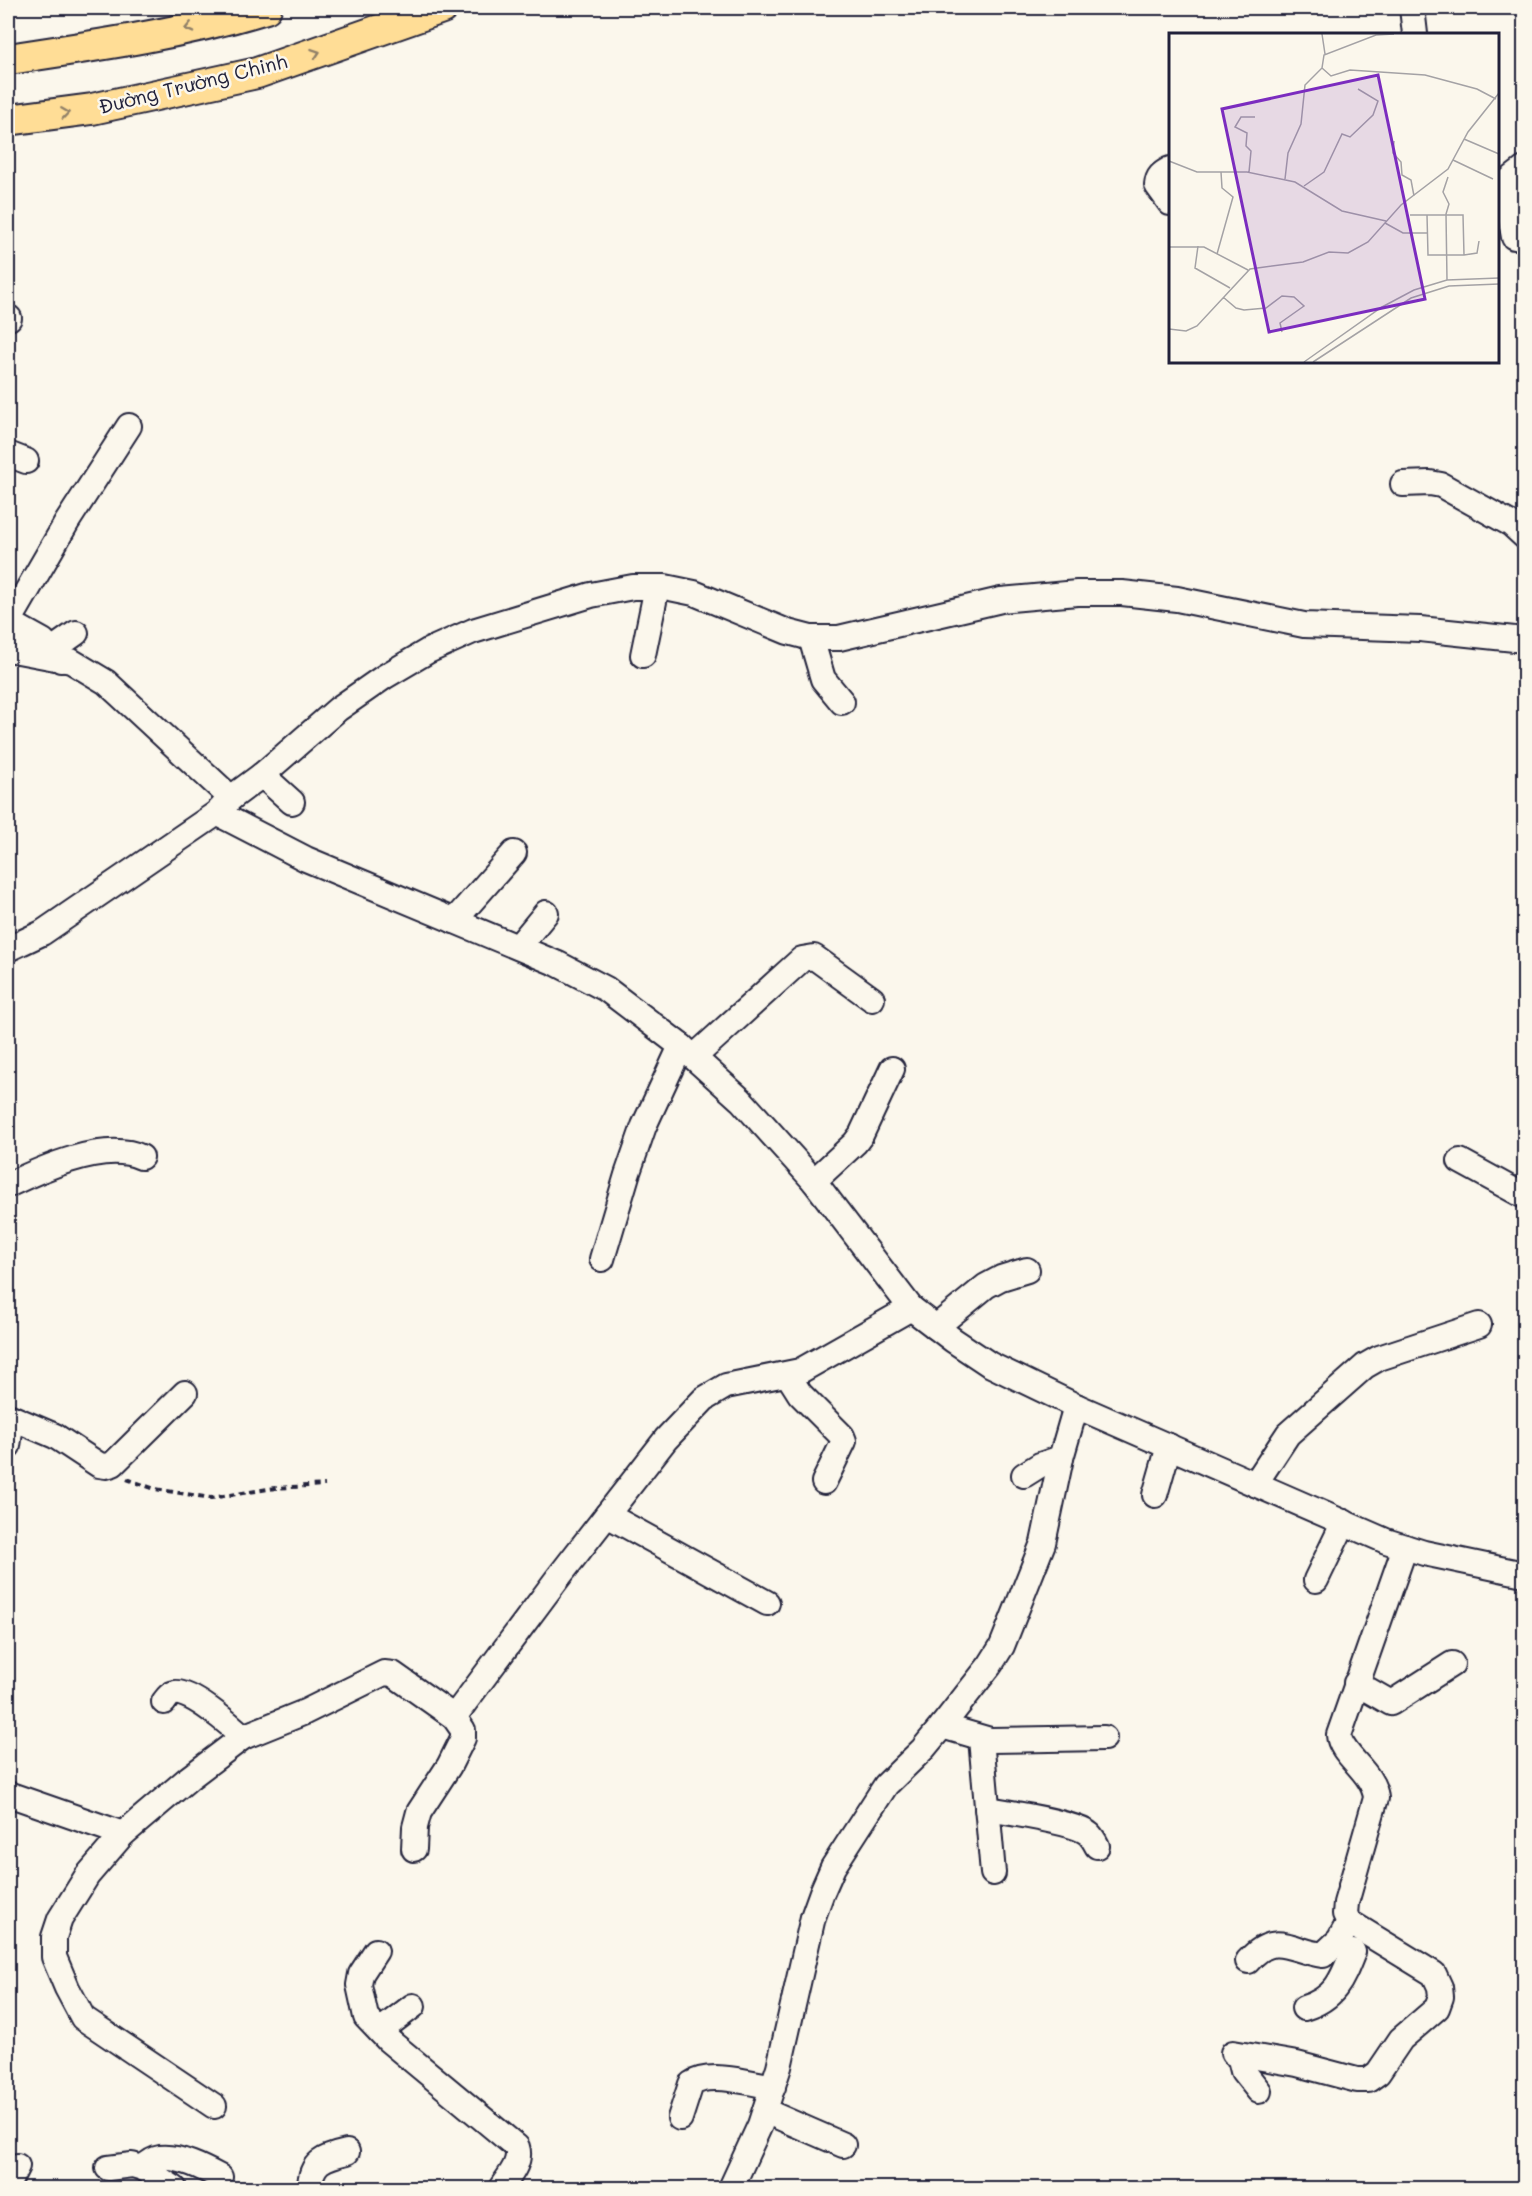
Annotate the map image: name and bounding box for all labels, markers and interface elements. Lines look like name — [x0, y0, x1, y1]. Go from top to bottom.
one-way arrow — [184, 20, 194, 33]
inset map — [1169, 33, 1499, 363]
street label: Đường Trường Chinh — [96, 47, 290, 119]
one-way arrow — [310, 47, 321, 60]
one-way arrow — [61, 107, 70, 119]

